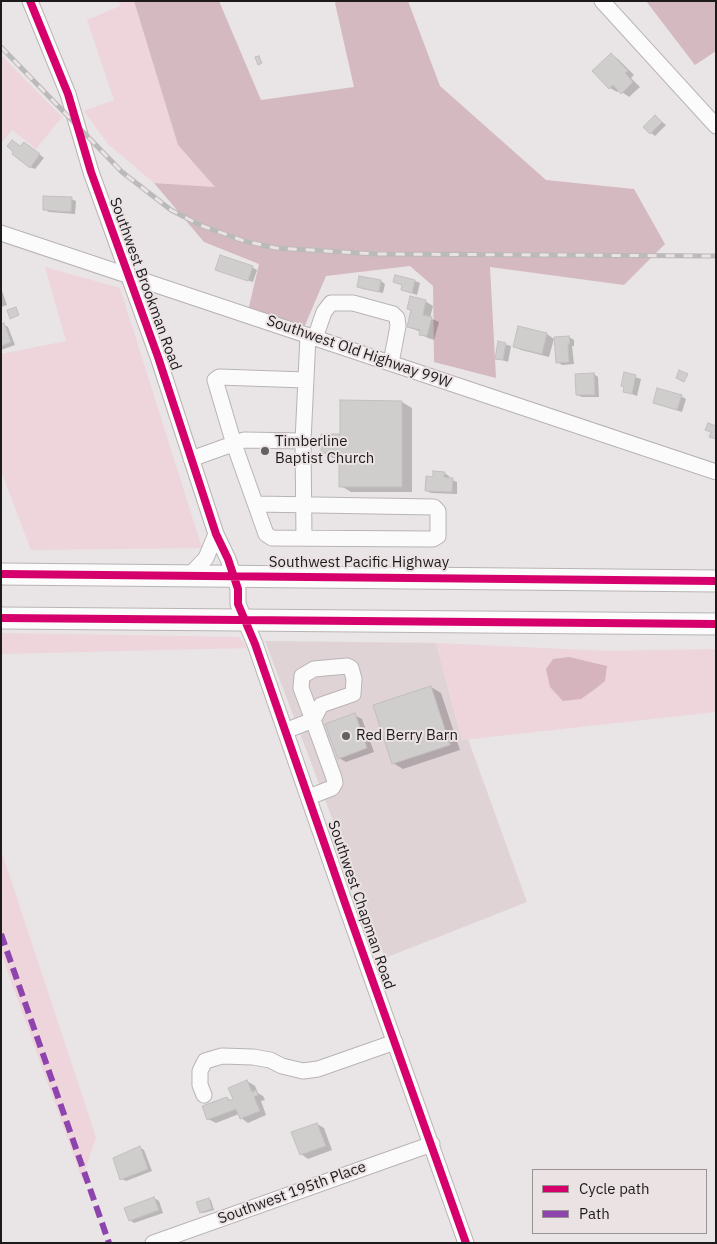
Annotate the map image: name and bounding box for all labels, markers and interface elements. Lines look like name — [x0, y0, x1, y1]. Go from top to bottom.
street label: Southwest Brookman Road — [105, 195, 185, 373]
street label: Southwest Old Highway 99W — [264, 312, 454, 392]
place label: Timberline Baptist Church — [275, 433, 374, 468]
marker: Timberline Baptist Church — [259, 445, 271, 457]
street label: Southwest Pacific Highway — [269, 554, 449, 572]
place label: Red Berry Barn — [356, 727, 458, 745]
marker: Red Berry Barn — [340, 730, 352, 742]
street label: Southwest Chapman Road — [324, 818, 398, 992]
street label: Southwest 195th Place — [216, 1158, 368, 1228]
legend — [532, 1169, 707, 1234]
text: Cycle path — [579, 1179, 650, 1198]
text: Path — [579, 1204, 610, 1223]

